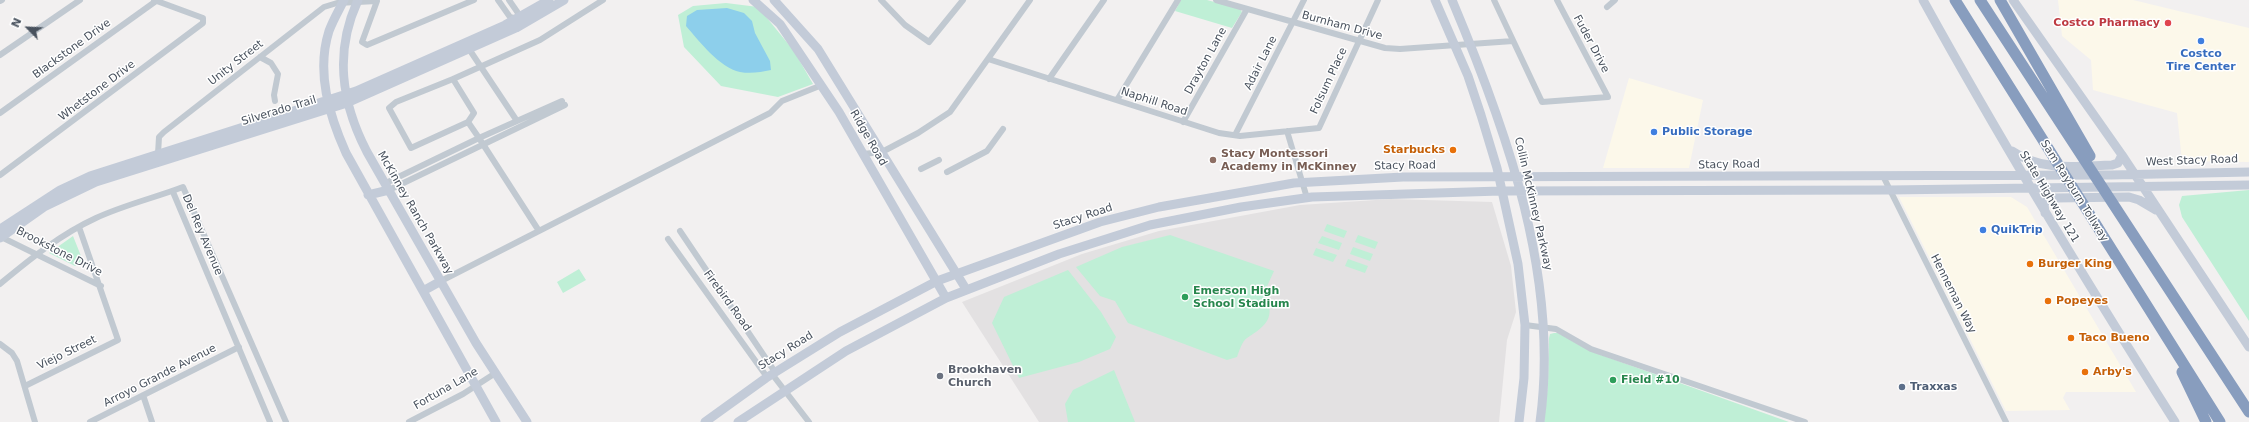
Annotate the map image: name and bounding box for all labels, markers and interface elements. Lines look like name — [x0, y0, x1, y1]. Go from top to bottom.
north arrow — [8, 8, 48, 48]
street label: Burnham Drive — [1300, 9, 1384, 43]
street label: Fuder Drive — [1570, 13, 1612, 75]
text: N — [9, 16, 24, 30]
street label: Blackstone Drive — [30, 16, 114, 82]
place label: Costco Pharmacy — [2053, 16, 2160, 30]
marker: Costco Pharmacy — [2163, 18, 2173, 28]
street label: Drayton Lane — [1182, 25, 1230, 97]
street label: Adair Lane — [1242, 34, 1280, 92]
marker: Costco Tire Center — [2196, 36, 2206, 46]
street label: Unity Street — [206, 38, 266, 88]
street label: Folsum Place — [1308, 46, 1350, 116]
place label: Costco Tire Center — [2166, 47, 2236, 73]
street label: Whetstone Drive — [56, 58, 138, 124]
street label: Naphill Road — [1119, 85, 1189, 119]
street label: Silverado Trail — [240, 93, 318, 129]
street label: Ridge Road — [847, 108, 889, 168]
place label: Public Storage — [1662, 125, 1753, 139]
marker: Public Storage — [1649, 127, 1659, 137]
street label: Collin McKinney Parkway — [1511, 136, 1555, 272]
street label: Sam Rayburn Tollway — [2037, 138, 2111, 244]
place label: Starbucks — [1383, 143, 1445, 157]
marker: Starbucks — [1448, 145, 1458, 155]
place label: Stacy Montessori Academy in McKinney — [1221, 147, 1357, 173]
street label: McKinney Ranch Parkway — [374, 149, 456, 277]
street label: State Highway 121 — [2016, 149, 2082, 245]
street label: West Stacy Road — [2146, 153, 2238, 169]
marker: Stacy Montessori Academy in McKinney — [1208, 155, 1218, 165]
street label: Stacy Road — [1698, 158, 1760, 172]
street label: Stacy Road — [1374, 159, 1436, 173]
street label: Del Rey Avenue — [179, 193, 225, 277]
street label: Stacy Road — [1052, 201, 1114, 233]
place label: QuikTrip — [1991, 223, 2043, 237]
street label: Brookstone Drive — [14, 225, 104, 279]
marker: QuikTrip — [1978, 225, 1988, 235]
street label: Henneman Way — [1927, 252, 1979, 336]
place label: Burger King — [2038, 257, 2112, 271]
marker: Burger King — [2025, 259, 2035, 269]
street label: Firebird Road — [700, 268, 754, 334]
place label: Emerson High School Stadium — [1193, 284, 1290, 310]
marker: Emerson High School Stadium — [1180, 292, 1190, 302]
place label: Popeyes — [2056, 294, 2108, 308]
marker: Popeyes — [2043, 296, 2053, 306]
street label: Stacy Road — [756, 329, 816, 373]
place label: Taco Bueno — [2079, 331, 2149, 345]
street label: Viejo Street — [35, 333, 99, 373]
marker: Taco Bueno — [2066, 333, 2076, 343]
street label: Arroyo Grande Avenue — [102, 342, 218, 410]
place label: Brookhaven Church — [948, 363, 1022, 389]
street label: Fortuna Lane — [411, 365, 481, 413]
place label: Arby's — [2093, 365, 2132, 379]
marker: Arby's — [2080, 367, 2090, 377]
marker: Brookhaven Church — [935, 371, 945, 381]
place label: Field #10 — [1621, 373, 1680, 387]
marker: Field #10 — [1608, 375, 1618, 385]
place label: Traxxas — [1910, 380, 1957, 394]
marker: Traxxas — [1897, 382, 1907, 392]

